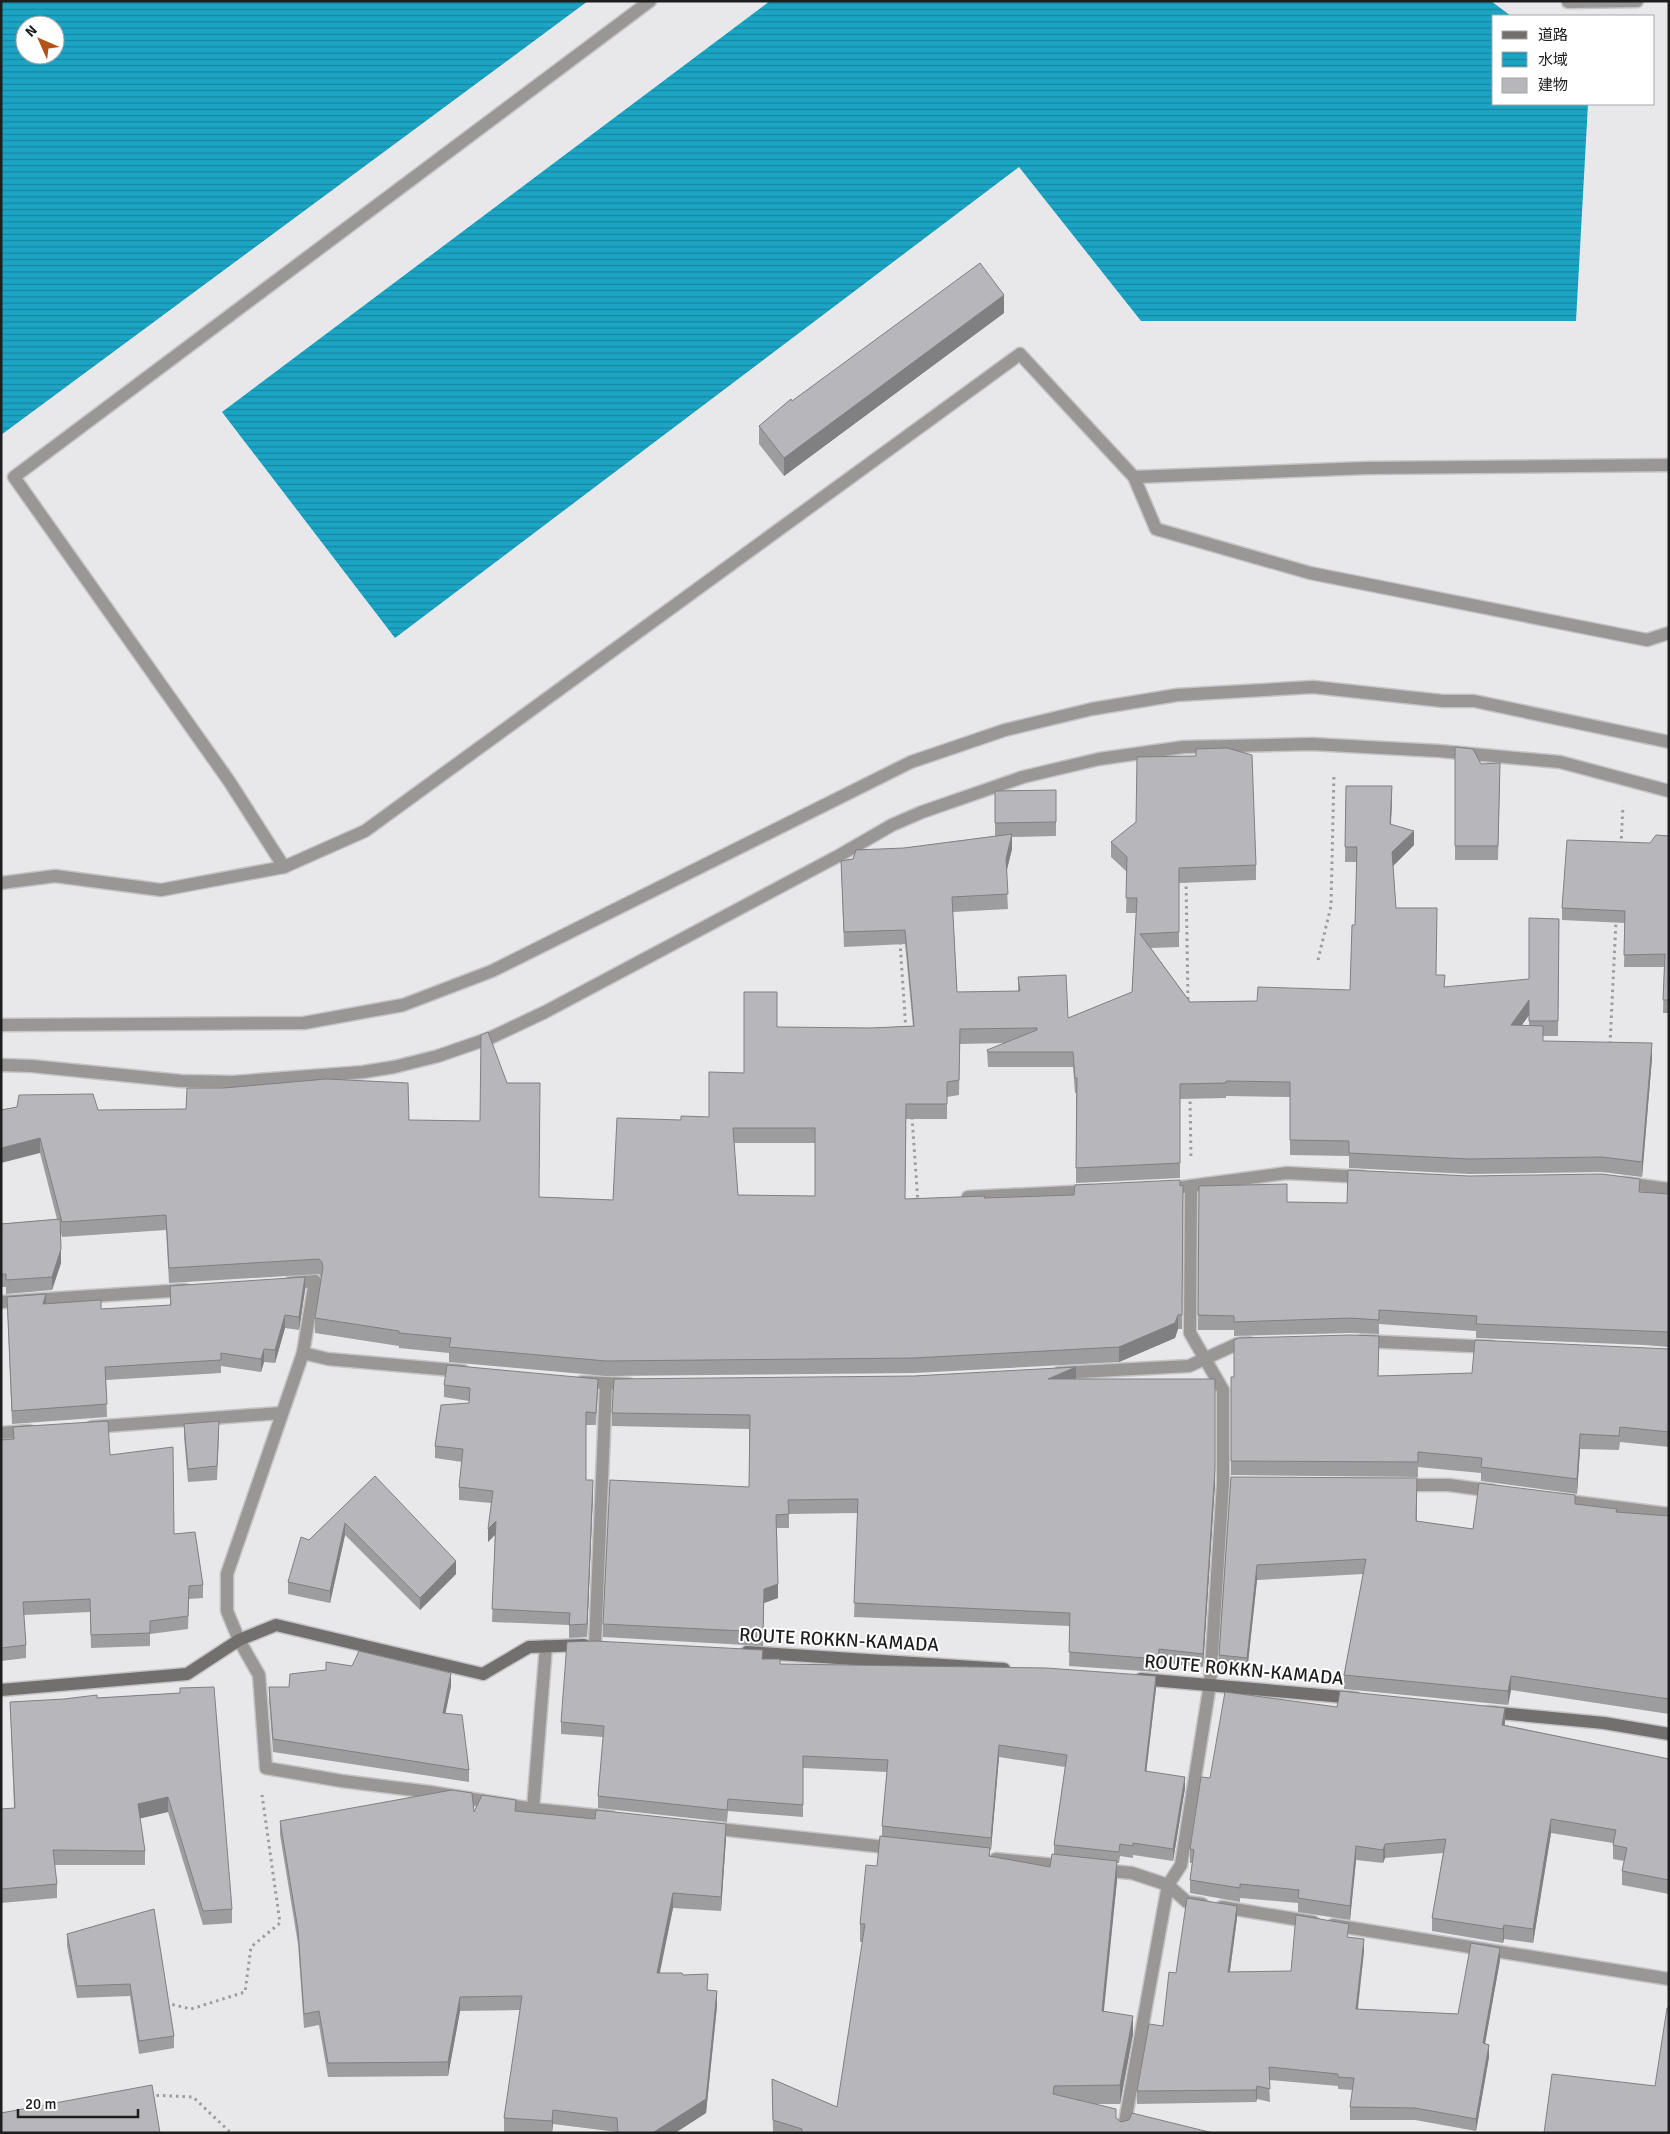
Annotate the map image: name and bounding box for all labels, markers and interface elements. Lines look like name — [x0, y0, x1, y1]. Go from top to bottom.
north arrow — [15, 15, 65, 65]
legend — [1492, 15, 1655, 105]
text: N — [22, 22, 41, 41]
text: 道路 — [1538, 26, 1568, 44]
text: 水域 — [1538, 51, 1568, 69]
text: 建物 — [1538, 76, 1568, 94]
street label: ROUTE ROKKN-KAMADA — [738, 1623, 940, 1657]
street label: ROUTE ROKKN-KAMADA — [1143, 1649, 1345, 1691]
scale bar — [18, 2086, 138, 2118]
text: 20 m — [25, 2095, 56, 2113]

